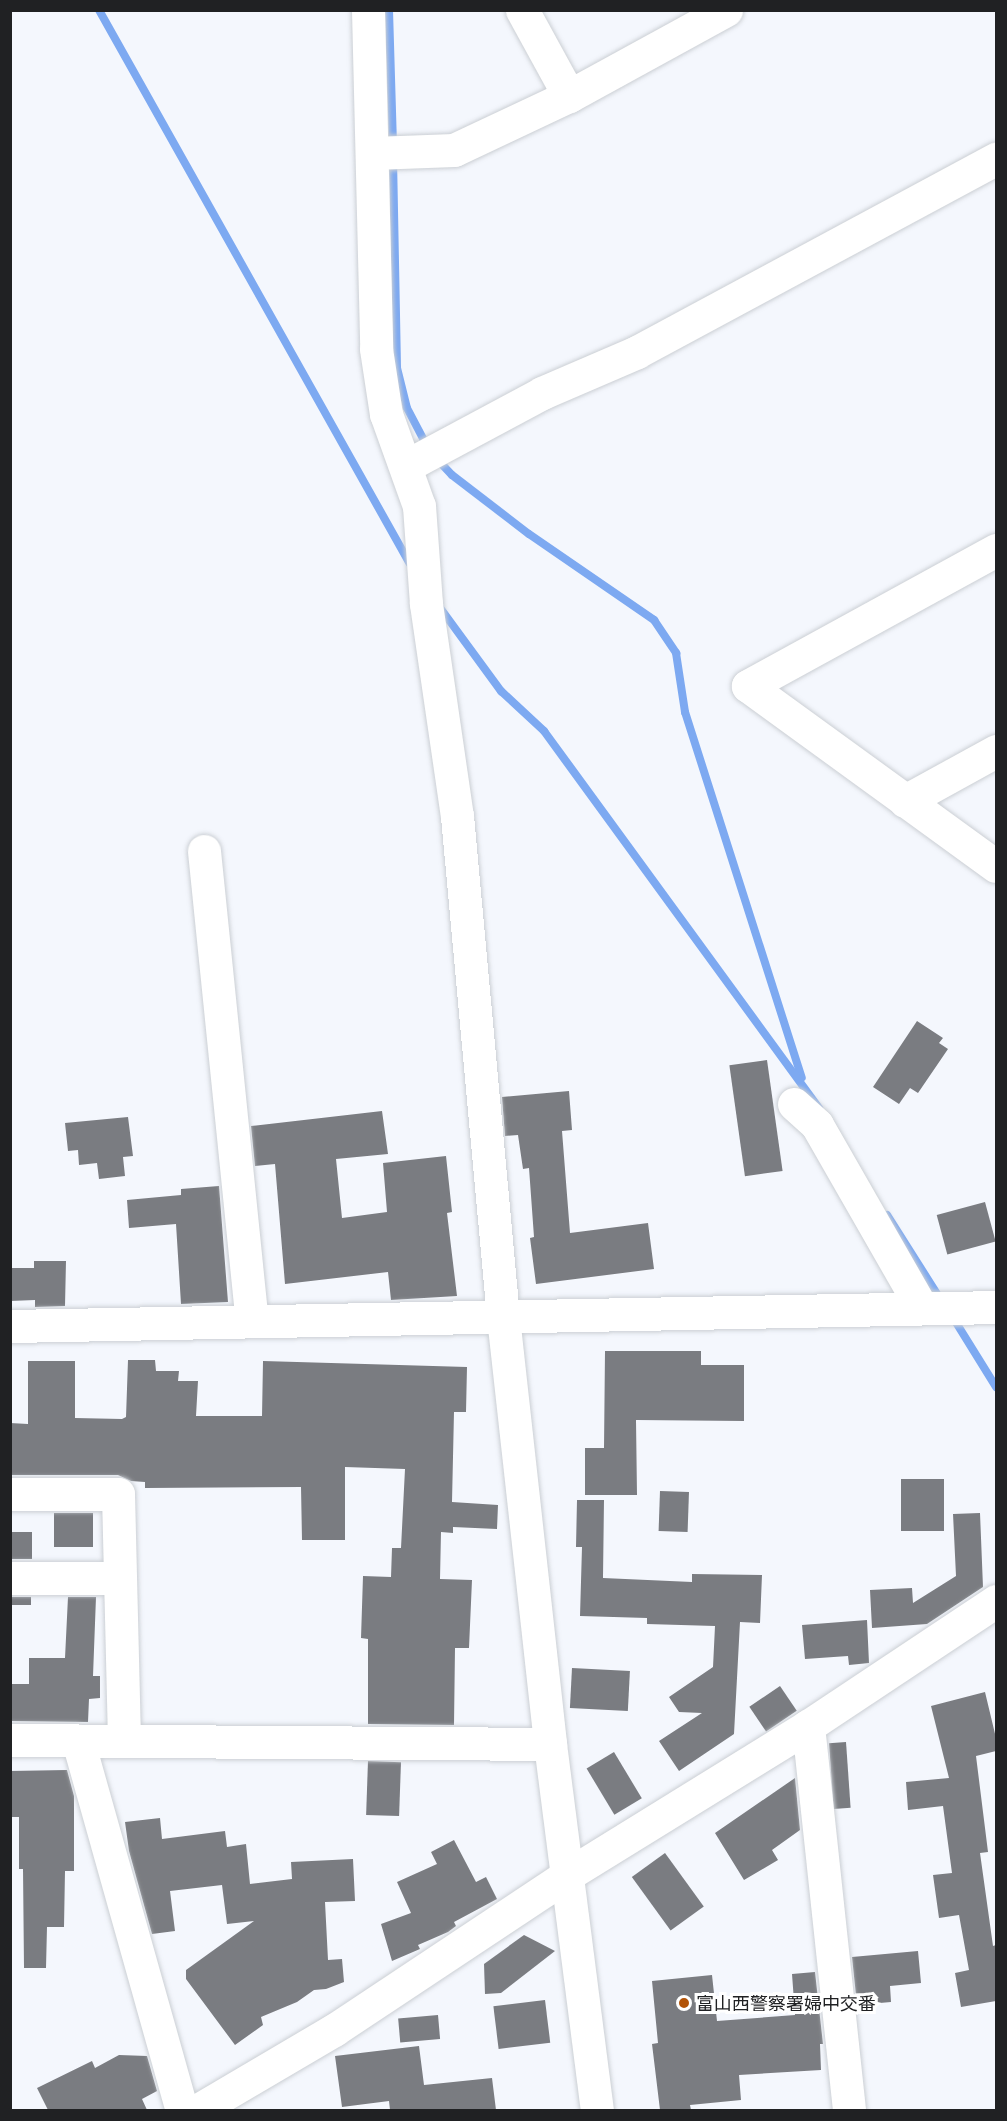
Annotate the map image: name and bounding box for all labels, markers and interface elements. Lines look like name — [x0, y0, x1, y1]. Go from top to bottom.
place label: 富山西警察署婦中交番 — [696, 1992, 876, 2014]
marker: 富山西警察署婦中交番 — [677, 1996, 691, 2010]

